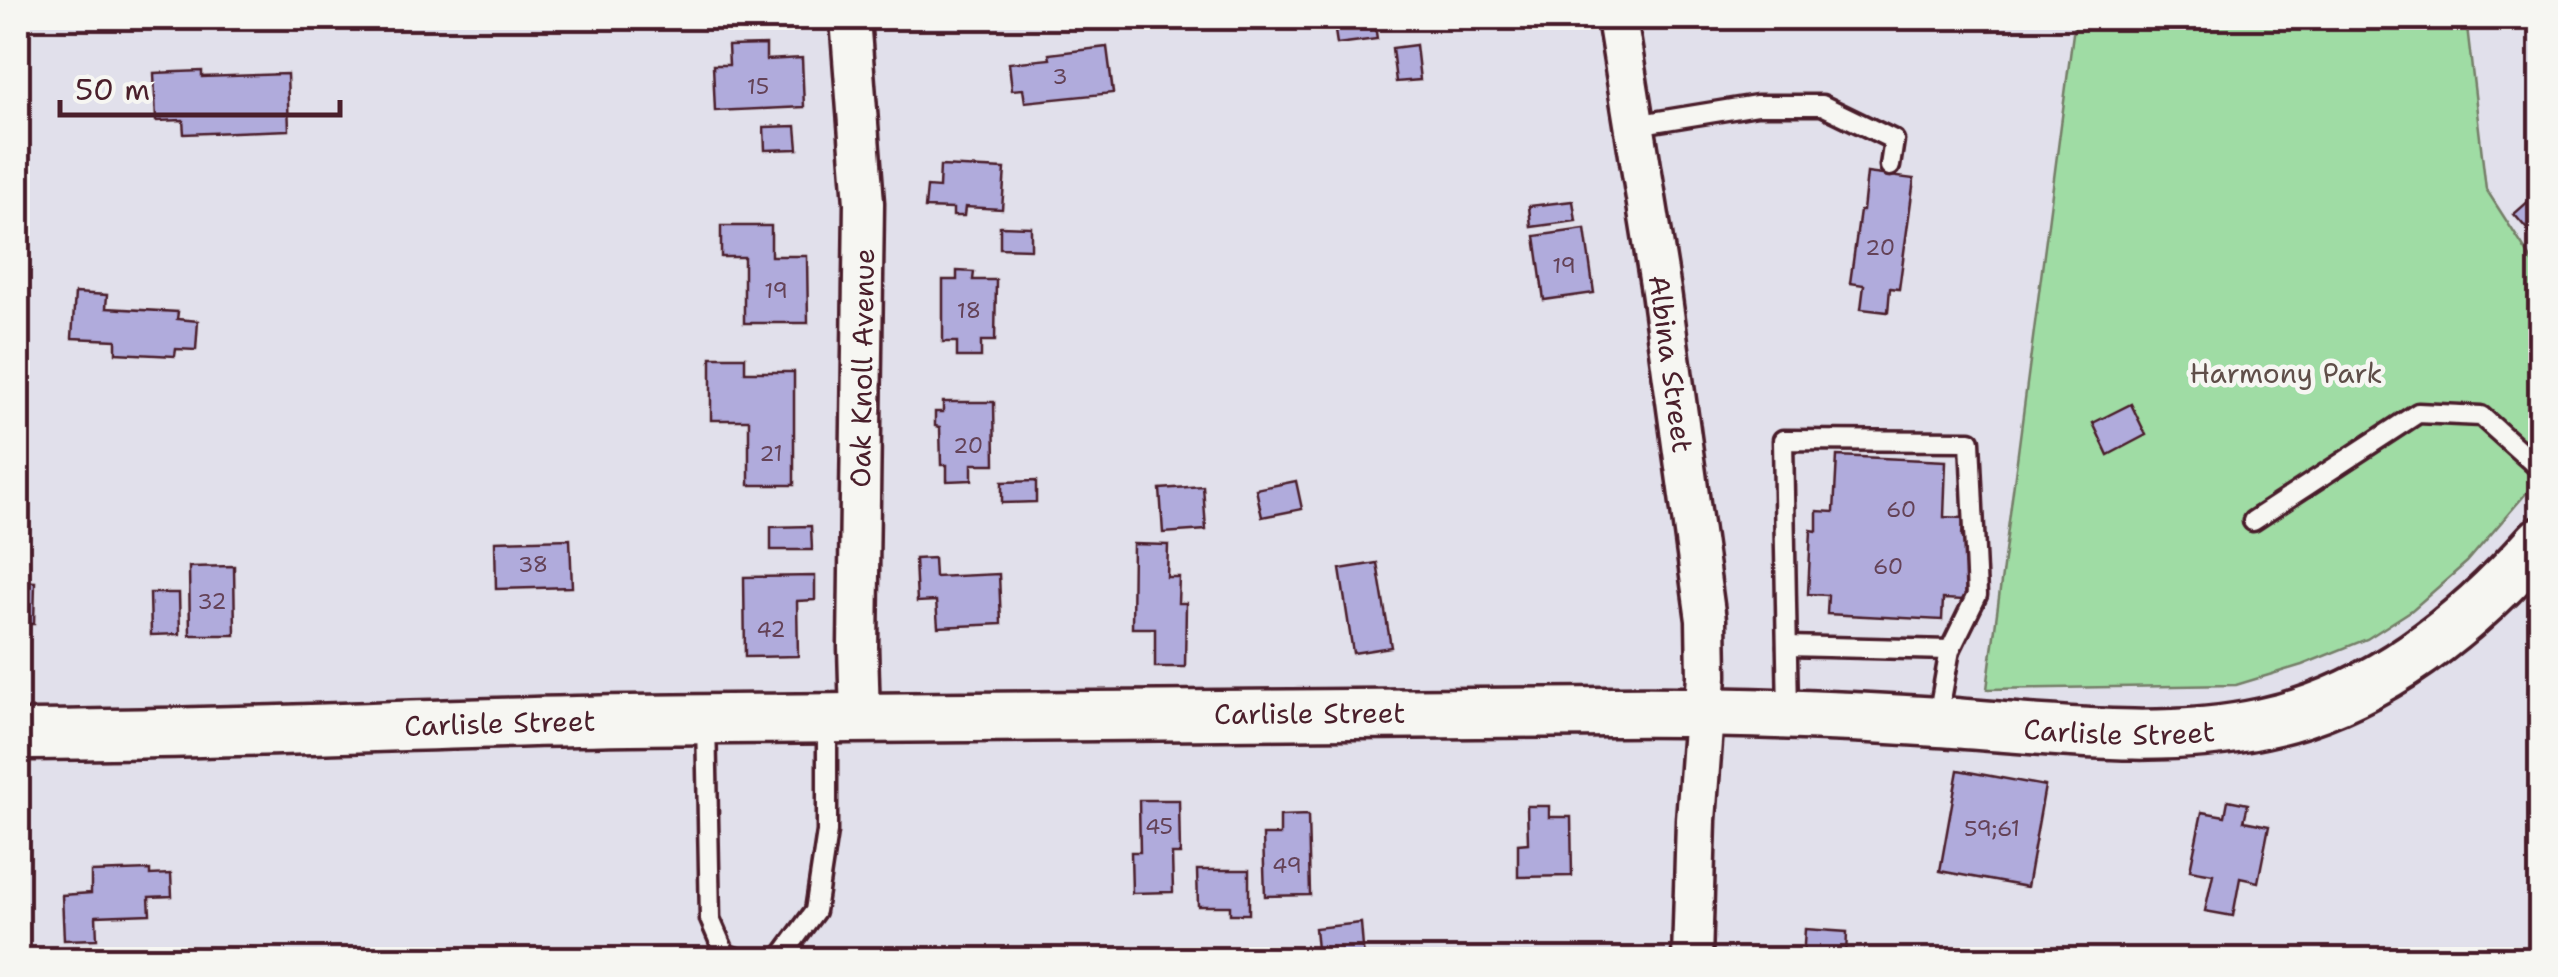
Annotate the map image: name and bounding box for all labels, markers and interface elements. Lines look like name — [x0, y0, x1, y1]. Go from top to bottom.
scale bar — [60, 55, 340, 117]
house number: 3 — [1052, 62, 1068, 91]
text: 50 m — [75, 69, 150, 110]
house number: 15 — [747, 72, 769, 101]
house number: 20 — [1865, 233, 1895, 262]
street label: Oak Knoll Avenue — [841, 248, 883, 488]
house number: 19 — [1552, 251, 1576, 280]
street label: Albina Street — [1640, 272, 1702, 455]
house number: 19 — [764, 276, 788, 305]
house number: 18 — [957, 296, 981, 325]
park label: Harmony Park — [2189, 354, 2383, 392]
house number: 20 — [953, 431, 983, 460]
house number: 21 — [759, 439, 783, 468]
house number: 60 — [1886, 495, 1916, 524]
house number: 38 — [518, 550, 548, 579]
house number: 60 — [1873, 552, 1903, 581]
house number: 32 — [197, 587, 227, 616]
house number: 42 — [756, 615, 786, 644]
street label: Carlisle Street — [1214, 694, 1406, 733]
street label: Carlisle Street — [404, 702, 596, 745]
street label: Carlisle Street — [2022, 710, 2217, 754]
house number: 45 — [1145, 812, 1173, 841]
house number: 59;61 — [1964, 814, 2020, 843]
house number: 49 — [1272, 851, 1302, 880]

